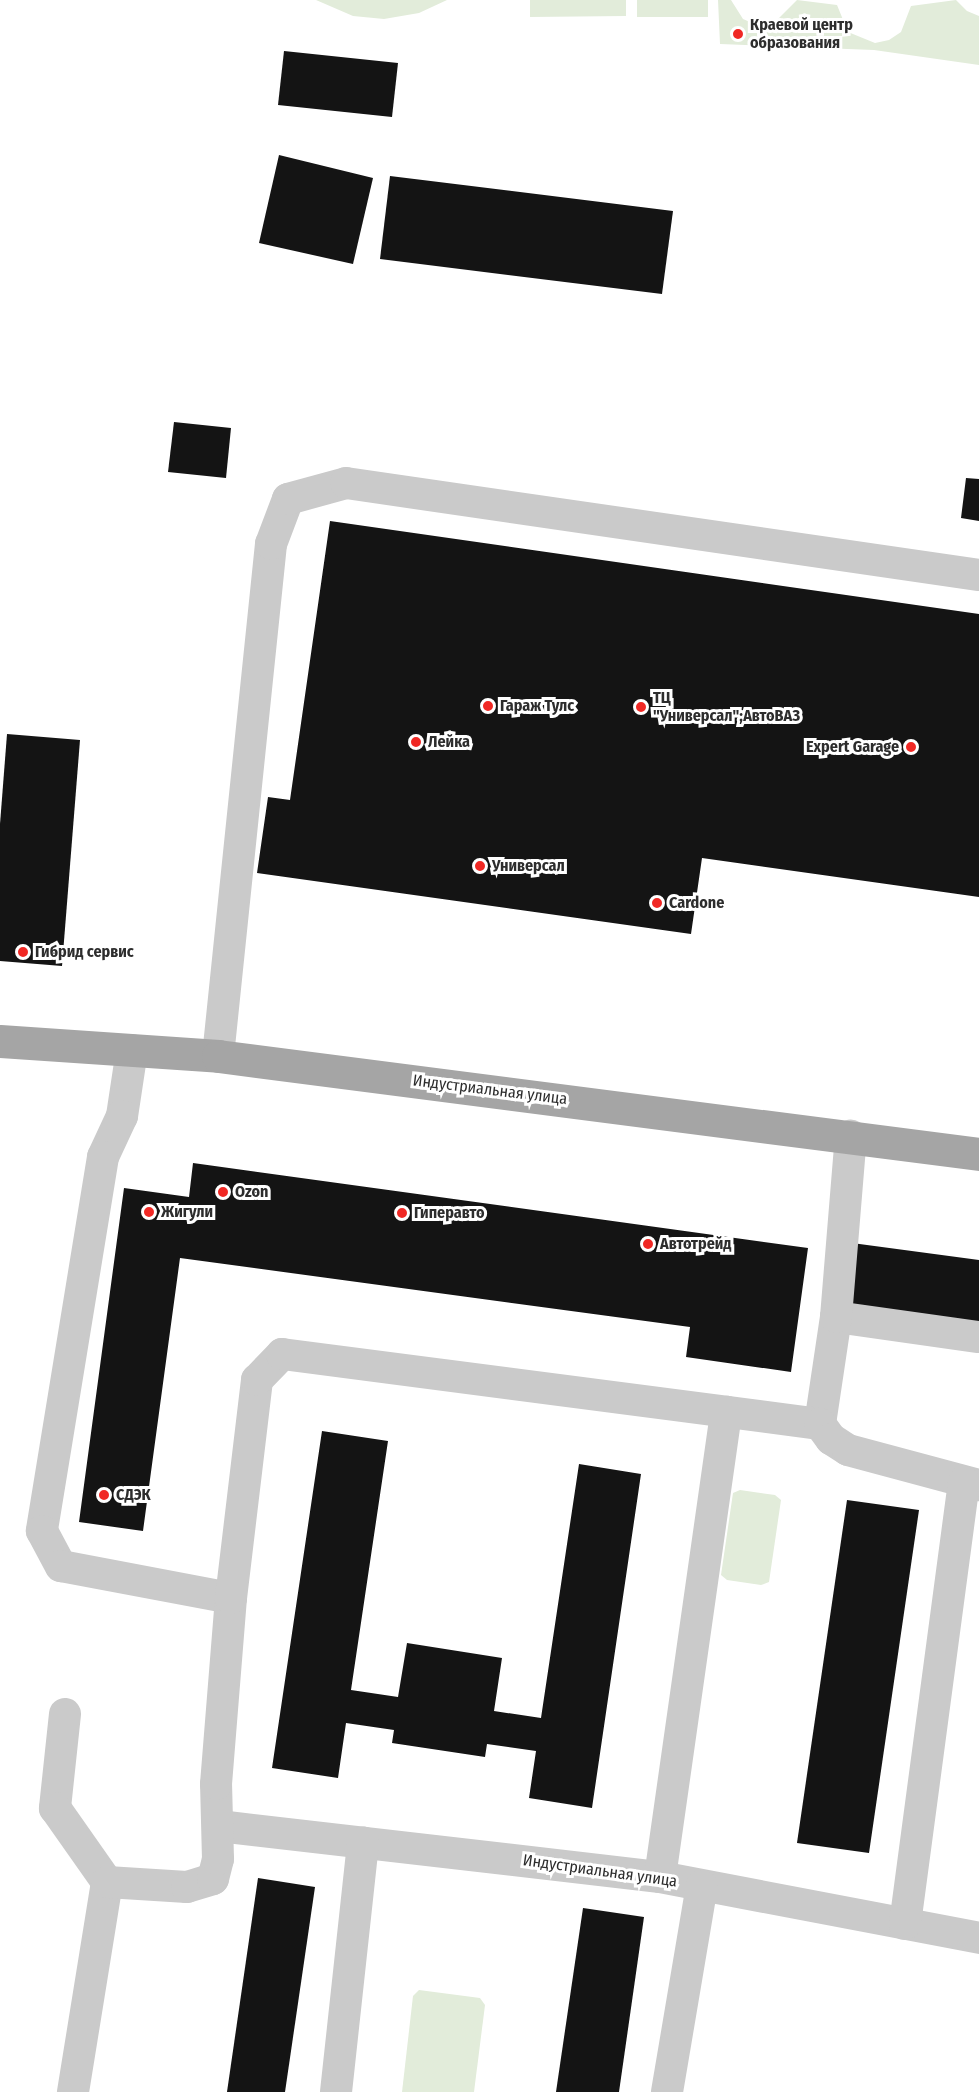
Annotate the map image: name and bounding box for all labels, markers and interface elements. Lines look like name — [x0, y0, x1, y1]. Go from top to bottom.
place label: Краевой центр образования — [750, 15, 853, 53]
marker: Краевой центр образования — [731, 27, 745, 41]
place label: ТЦ "Универсал";АвтоВАЗ — [653, 688, 800, 726]
place label: Гараж Тулс — [500, 696, 574, 716]
marker: Гараж Тулс — [481, 699, 495, 713]
marker: ТЦ "Универсал";АвтоВАЗ — [634, 700, 648, 714]
place label: Лейка — [428, 732, 470, 752]
marker: Лейка — [409, 735, 423, 749]
place label: Expert Garage — [806, 737, 899, 757]
marker: Expert Garage — [904, 740, 918, 754]
place label: Универсал — [492, 856, 565, 876]
marker: Универсал — [473, 859, 487, 873]
place label: Cardone — [669, 893, 724, 913]
marker: Cardone — [650, 896, 664, 910]
place label: Гибрид сервис — [35, 942, 134, 962]
marker: Гибрид сервис — [16, 945, 30, 959]
street label: Индустриальная улица — [412, 1071, 568, 1109]
place label: Ozon — [235, 1182, 268, 1202]
marker: Ozon — [216, 1185, 230, 1199]
place label: Жигули — [161, 1202, 213, 1222]
place label: Гиперавто — [414, 1203, 485, 1223]
marker: Жигули — [142, 1205, 156, 1219]
marker: Гиперавто — [395, 1206, 409, 1220]
place label: Автотрейд — [660, 1234, 731, 1254]
marker: Автотрейд — [641, 1237, 655, 1251]
place label: СДЭК — [116, 1485, 151, 1505]
marker: СДЭК — [97, 1488, 111, 1502]
street label: Индустриальная улица — [522, 1851, 678, 1891]

